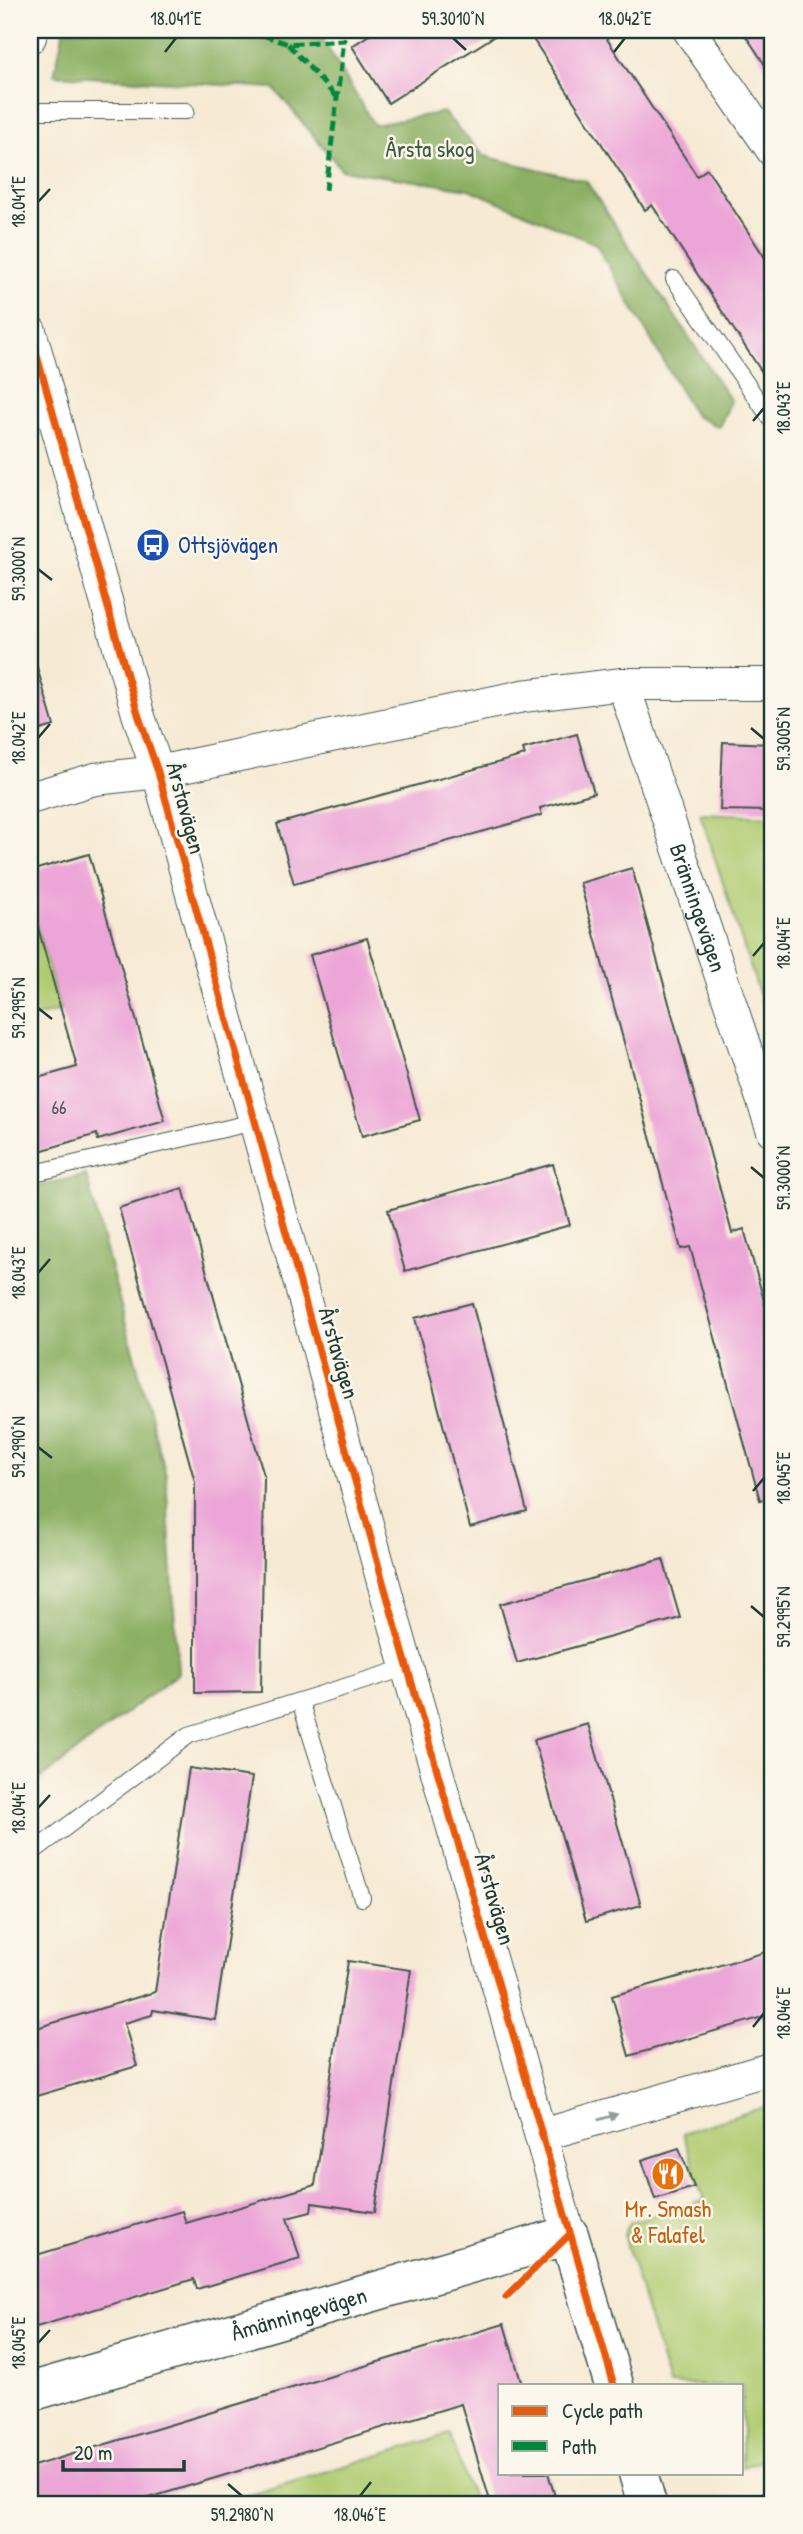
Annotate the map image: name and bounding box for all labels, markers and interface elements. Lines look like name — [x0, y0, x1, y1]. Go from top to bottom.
text: 18.041°E — [150, 6, 202, 31]
text: 59.3010°N — [422, 6, 484, 31]
text: 18.042°E — [598, 6, 652, 31]
park label: Årsta skog — [385, 133, 475, 164]
text: 18.041°E — [6, 176, 31, 228]
text: 18.043°E — [771, 381, 796, 435]
bus stop icon: Ottsjövägen — [134, 526, 172, 564]
place label: Ottsjövägen — [178, 529, 278, 560]
text: 59.3000°N — [6, 537, 31, 601]
text: 59.3005°N — [771, 707, 796, 771]
text: 18.042°E — [6, 711, 31, 765]
street label: Årstavägen — [159, 759, 214, 857]
street label: Bränningevägen — [663, 839, 734, 976]
text: 18.044°E — [771, 917, 796, 969]
text: 59.2995°N — [6, 977, 31, 1039]
house number: 66 — [51, 1094, 67, 1120]
text: 59.3000°N — [771, 1146, 796, 1210]
text: 18.043°E — [6, 1246, 31, 1300]
street label: Årstavägen — [312, 1303, 367, 1402]
text: 59.2990°N — [6, 1416, 31, 1478]
text: 18.045°E — [771, 1452, 796, 1504]
text: 59.2995°N — [771, 1586, 796, 1648]
text: 18.044°E — [6, 1782, 31, 1834]
street label: Årstavägen — [468, 1849, 523, 1948]
text: 18.046°E — [771, 1987, 796, 2039]
one-way arrow — [598, 2111, 619, 2121]
restaurant icon: Mr. Smash & Falafel — [649, 2155, 687, 2193]
place label: Mr. Smash & Falafel — [625, 2193, 712, 2250]
street label: Åmänningevägen — [227, 2279, 370, 2348]
text: 18.045°E — [6, 2317, 31, 2369]
legend — [498, 2384, 744, 2474]
text: Cycle path — [562, 2396, 643, 2425]
scale bar — [63, 2429, 184, 2473]
text: Path — [562, 2432, 597, 2461]
text: 20 m — [74, 2438, 112, 2467]
text: 59.2980°N — [211, 2502, 273, 2527]
text: 18.046°E — [334, 2502, 386, 2527]

